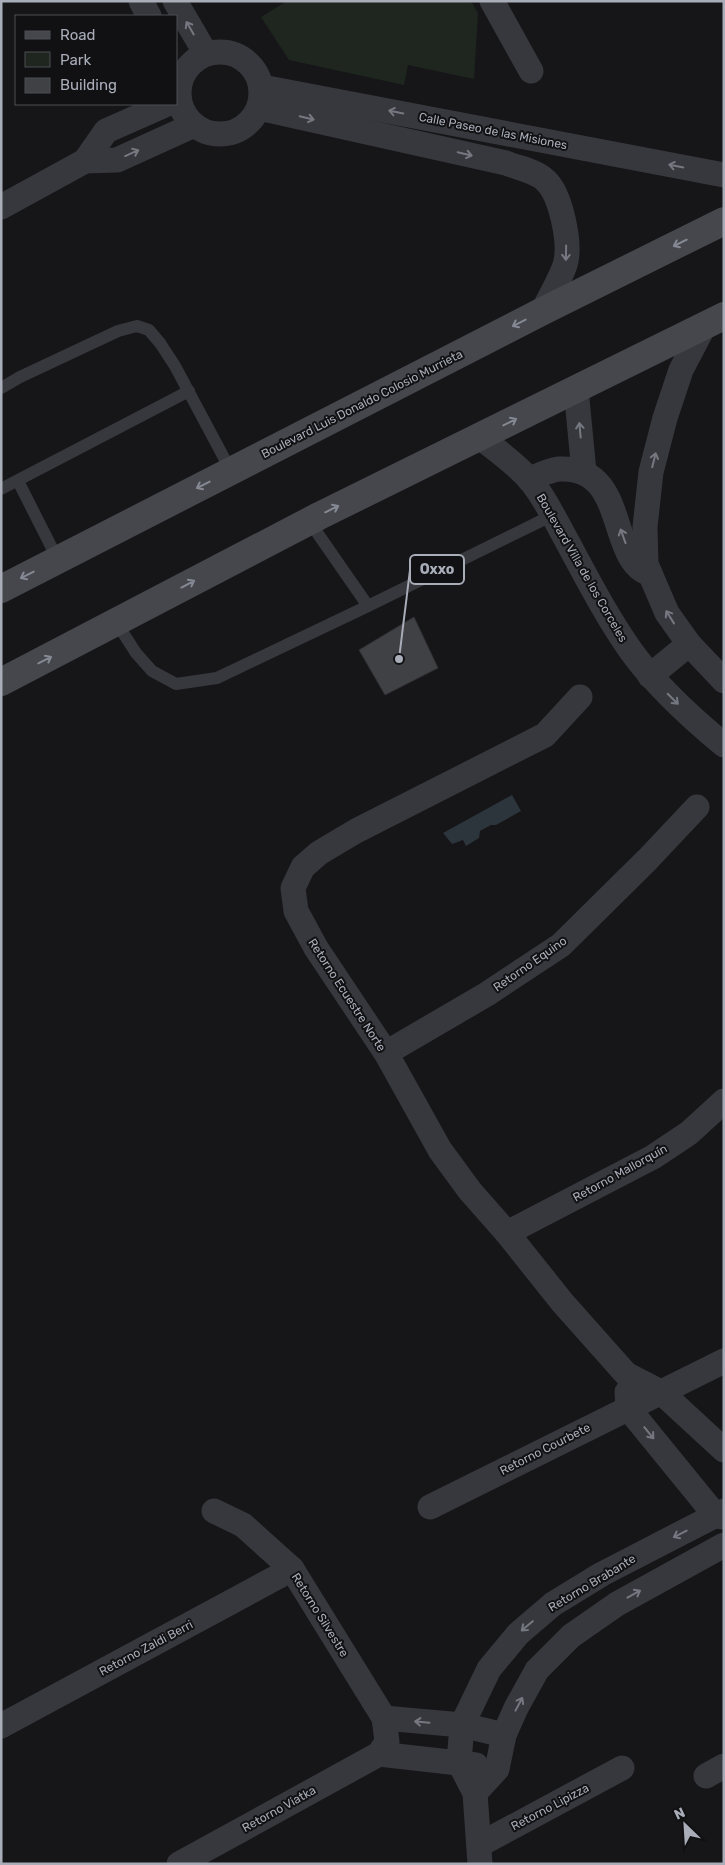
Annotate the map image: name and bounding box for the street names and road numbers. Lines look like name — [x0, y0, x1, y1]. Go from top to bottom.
street label: Calle Paseo de las Misiones — [418, 110, 568, 152]
street label: Boulevard Luis Donaldo Colosio Murrieta — [259, 347, 465, 461]
street label: Boulevard Villa de los Corceles — [534, 491, 630, 645]
street label: Retorno Equino — [491, 933, 569, 995]
street label: Retorno Ecuestre Norte — [305, 936, 389, 1054]
street label: Retorno Mallorquín — [570, 1141, 670, 1205]
street label: Retorno Courbete — [497, 1420, 593, 1478]
street label: Retorno Brabante — [546, 1551, 638, 1615]
street label: Retorno Silvestre — [289, 1571, 352, 1660]
street label: Retorno Zaldi Berri — [97, 1617, 195, 1679]
street label: Retorno Lipizza — [509, 1781, 591, 1833]
street label: Retorno Viatka — [240, 1783, 318, 1835]

